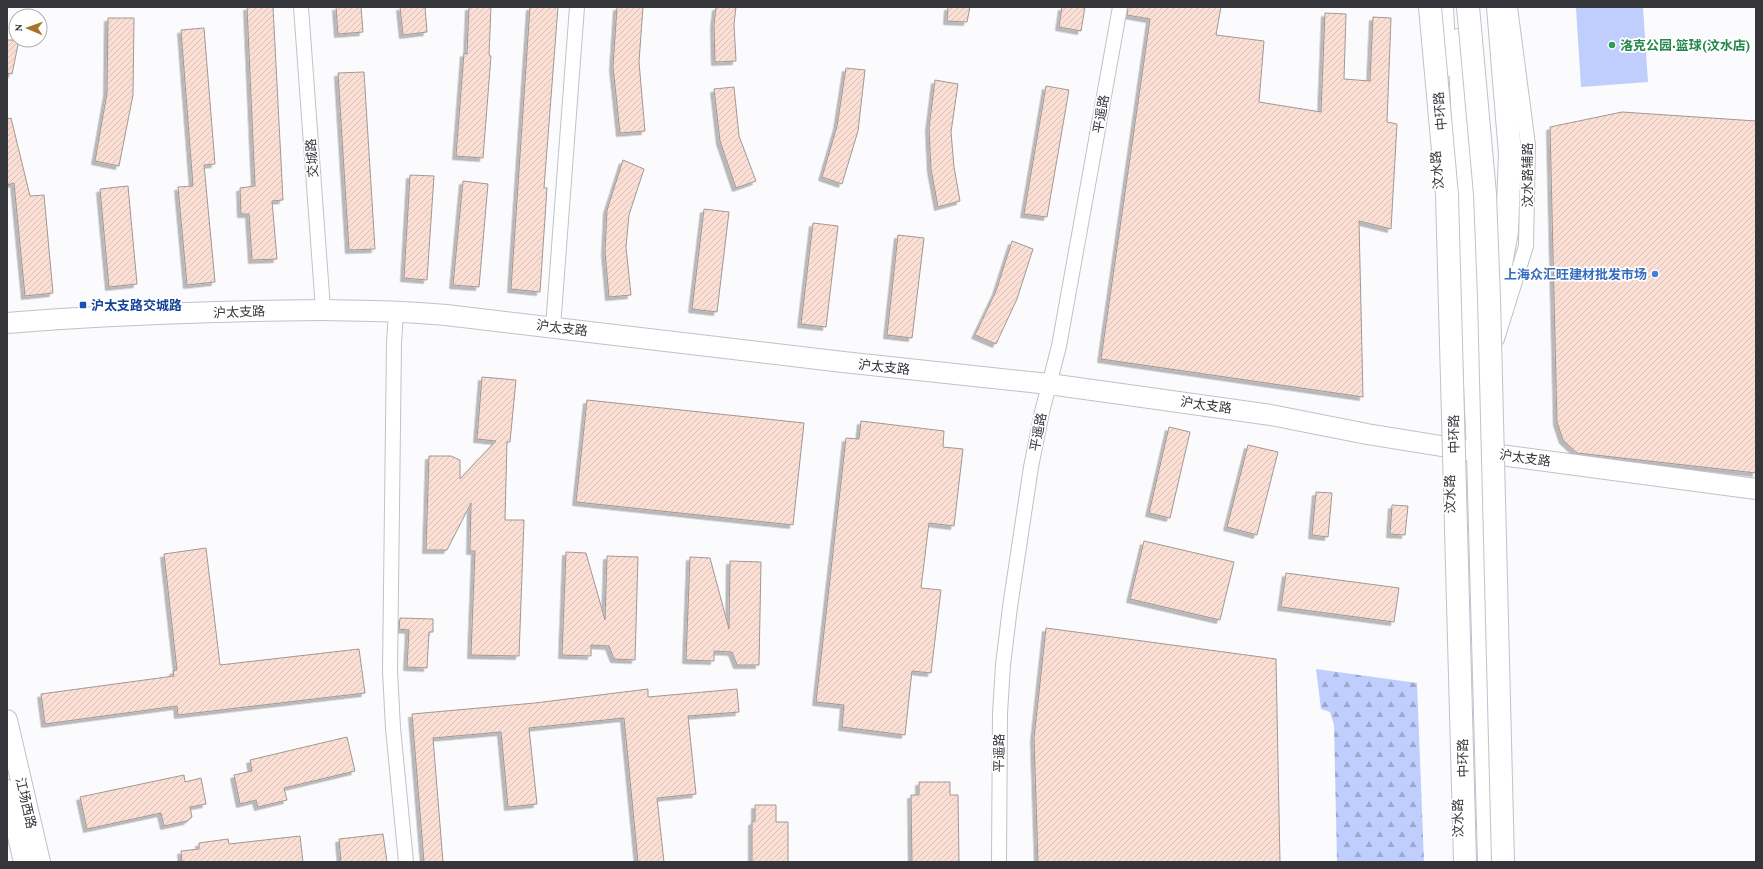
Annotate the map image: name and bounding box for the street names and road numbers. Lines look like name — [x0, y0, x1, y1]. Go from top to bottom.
street label: 中环路 — [1431, 91, 1449, 131]
street label: 平遥路 — [1090, 93, 1112, 135]
street label: 交城路 — [303, 138, 321, 178]
street label: 汶水路辅路 — [1520, 142, 1535, 208]
street label: 汶水路 — [1428, 150, 1446, 190]
street label: 沪太支路 — [213, 304, 265, 320]
street label: 沪太支路 — [535, 317, 589, 339]
street label: 沪太支路 — [857, 357, 911, 377]
street label: 沪太支路 — [1179, 394, 1233, 416]
street label: 平遥路 — [1027, 411, 1049, 453]
street label: 中环路 — [1446, 414, 1462, 454]
street label: 沪太支路 — [1498, 447, 1552, 469]
street label: 汶水路 — [1442, 474, 1458, 514]
street label: 平遥路 — [991, 733, 1007, 773]
street label: 中环路 — [1455, 738, 1471, 778]
street label: 江场西路 — [13, 776, 39, 830]
street label: 汶水路 — [1450, 798, 1466, 838]

